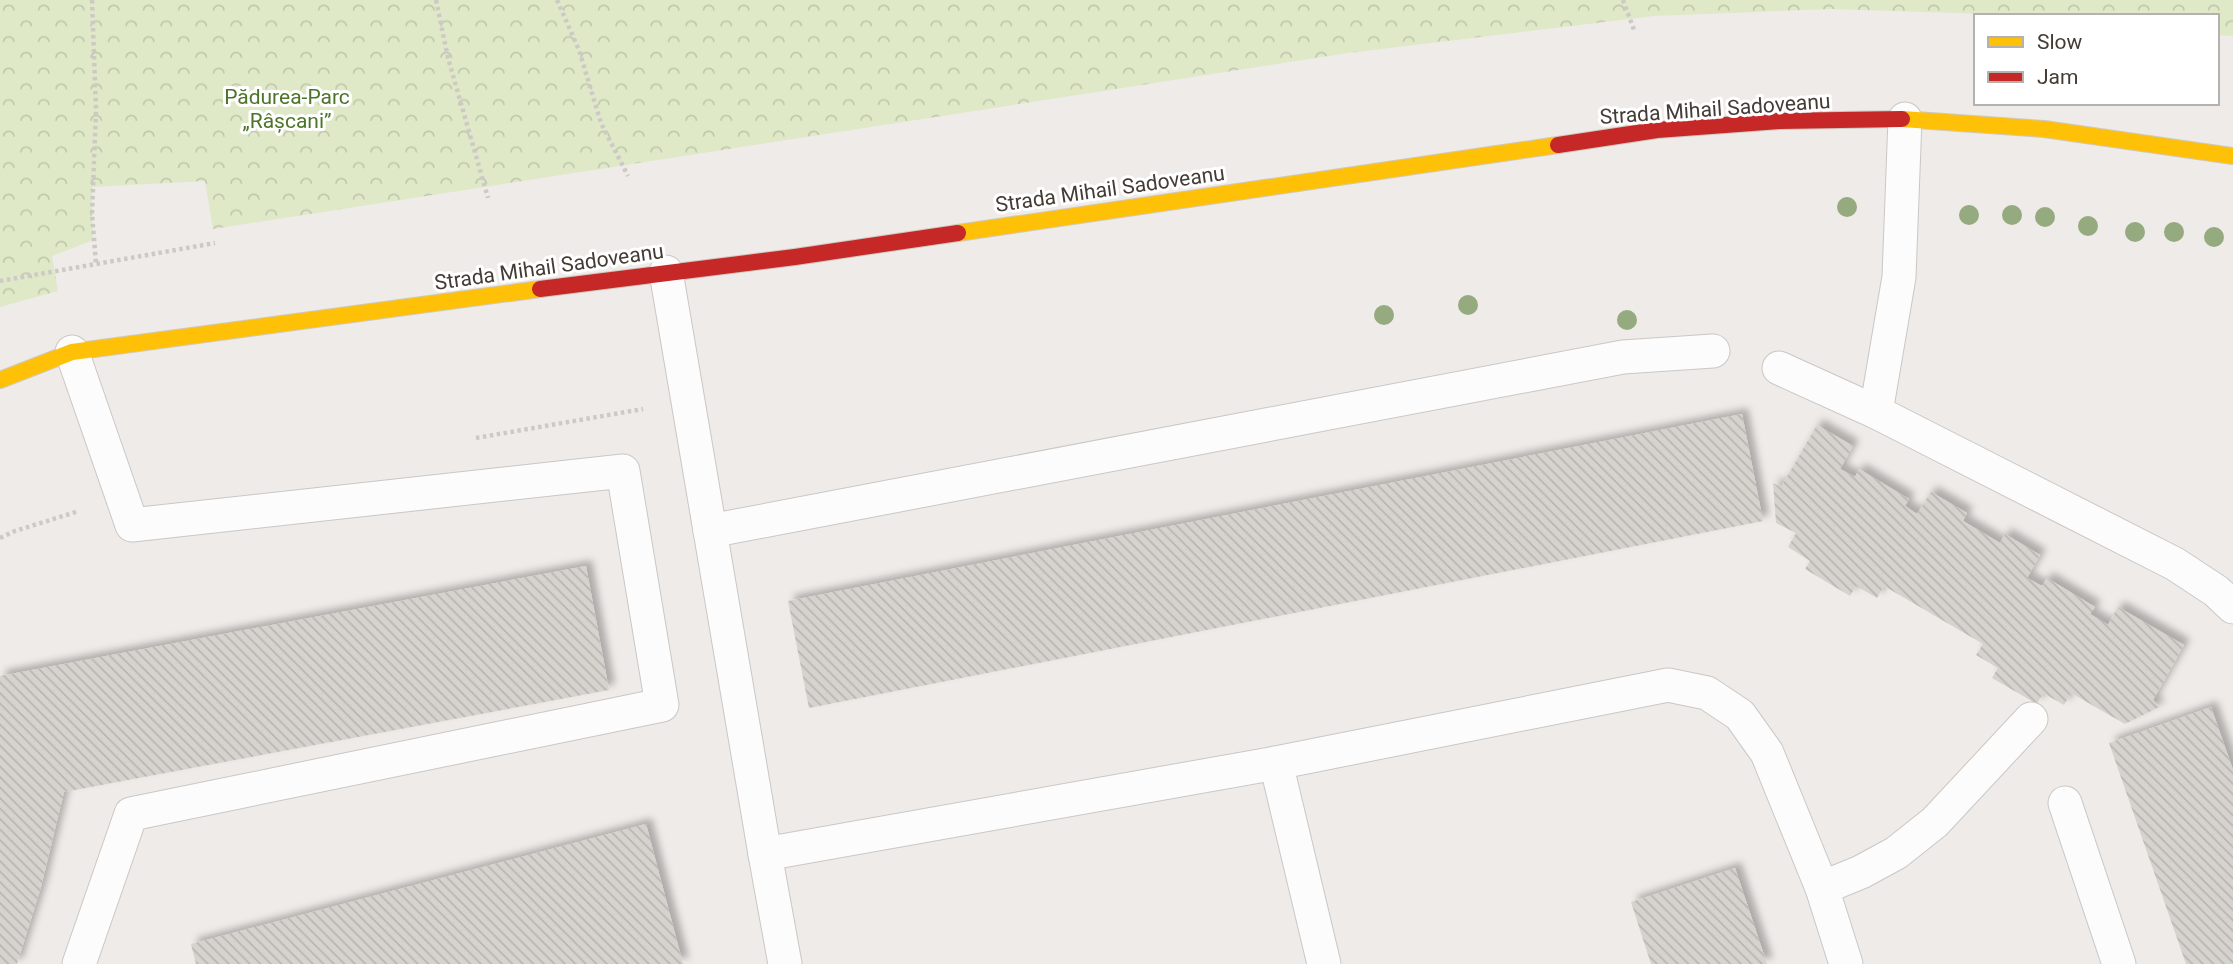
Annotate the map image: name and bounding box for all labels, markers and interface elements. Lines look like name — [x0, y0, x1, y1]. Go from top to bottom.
legend — [1974, 14, 2219, 105]
text: Slow — [2037, 30, 2083, 54]
text: Jam — [2037, 65, 2078, 89]
park label: Pădurea-Parc „Râșcani” — [224, 85, 350, 133]
street label: Strada Mihail Sadoveanu — [1599, 89, 1831, 129]
street label: Strada Mihail Sadoveanu — [994, 161, 1226, 217]
street label: Strada Mihail Sadoveanu — [433, 239, 665, 295]

